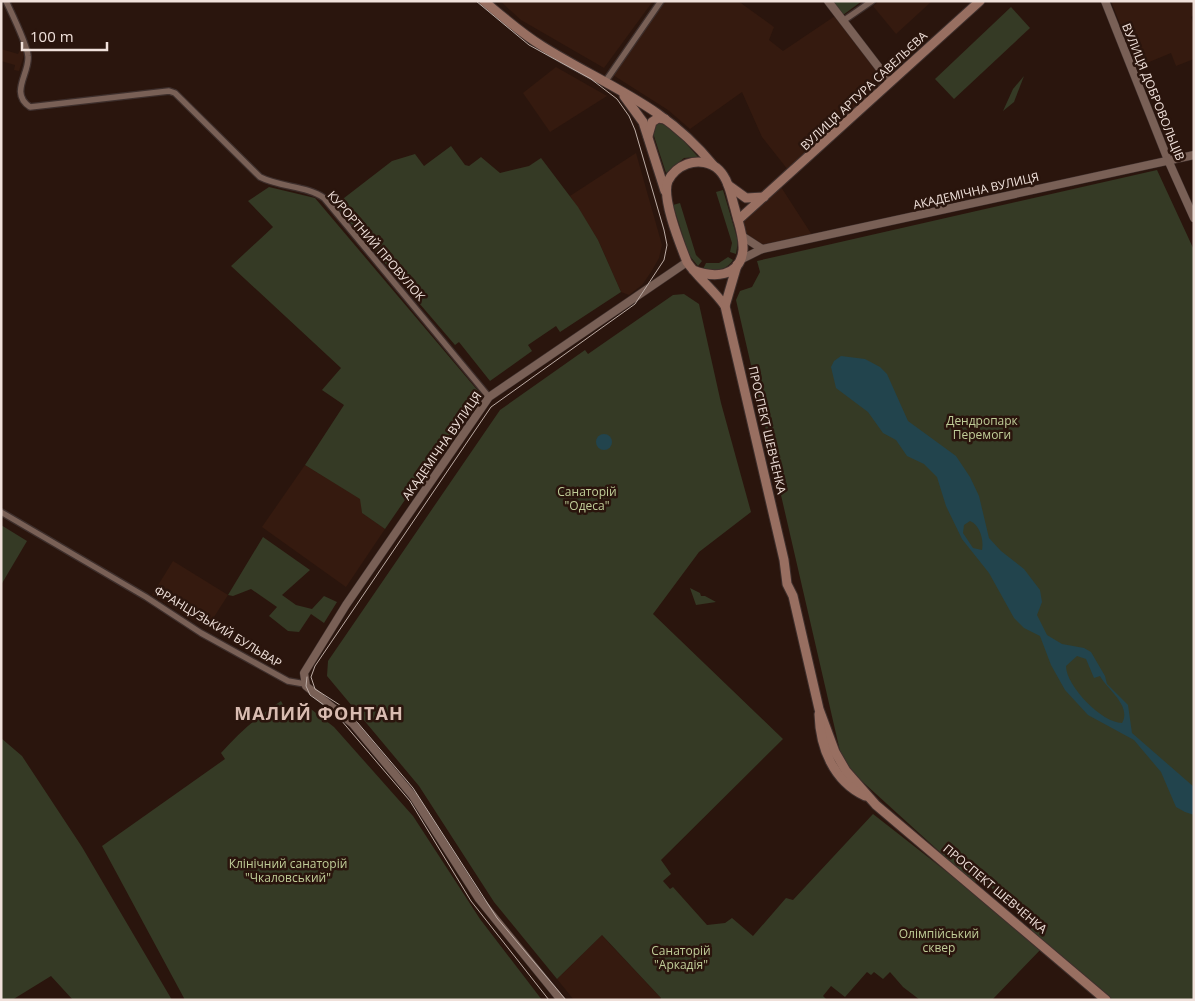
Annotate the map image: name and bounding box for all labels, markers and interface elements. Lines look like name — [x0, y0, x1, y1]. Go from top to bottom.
scale bar — [22, 20, 108, 52]
street label: ВУЛИЦЯ ДОБРОВОЛЬЦІВ — [1118, 21, 1189, 163]
text: 100 m — [30, 26, 74, 46]
street label: ВУЛИЦЯ АРТУРА САВЕЛЬЄВА — [797, 27, 931, 154]
street label: АКАДЕМІЧНА ВУЛИЦЯ — [911, 168, 1040, 213]
street label: КУРОРТНИЙ ПРОВУЛОК — [324, 187, 429, 305]
street label: ПРОСПЕКТ ШЕВЧЕНКА — [744, 364, 791, 496]
street label: АКАДЕМІЧНА ВУЛИЦЯ — [398, 388, 485, 503]
park label: Дендропарк Перемоги — [946, 412, 1019, 443]
park label: Санаторій "Одеса" — [557, 483, 617, 514]
street label: ФРАНЦУЗЬКИЙ БУЛЬВАР — [151, 582, 285, 671]
district label: МАЛИЙ ФОНТАН — [234, 701, 404, 725]
street label: ПРОСПЕКТ ШЕВЧЕНКА — [940, 840, 1051, 937]
park label: Клінічний санаторій "Чкаловський" — [229, 855, 347, 886]
park label: Олімпійський сквер — [899, 925, 979, 956]
park label: Санаторій "Аркадія" — [651, 942, 711, 973]

